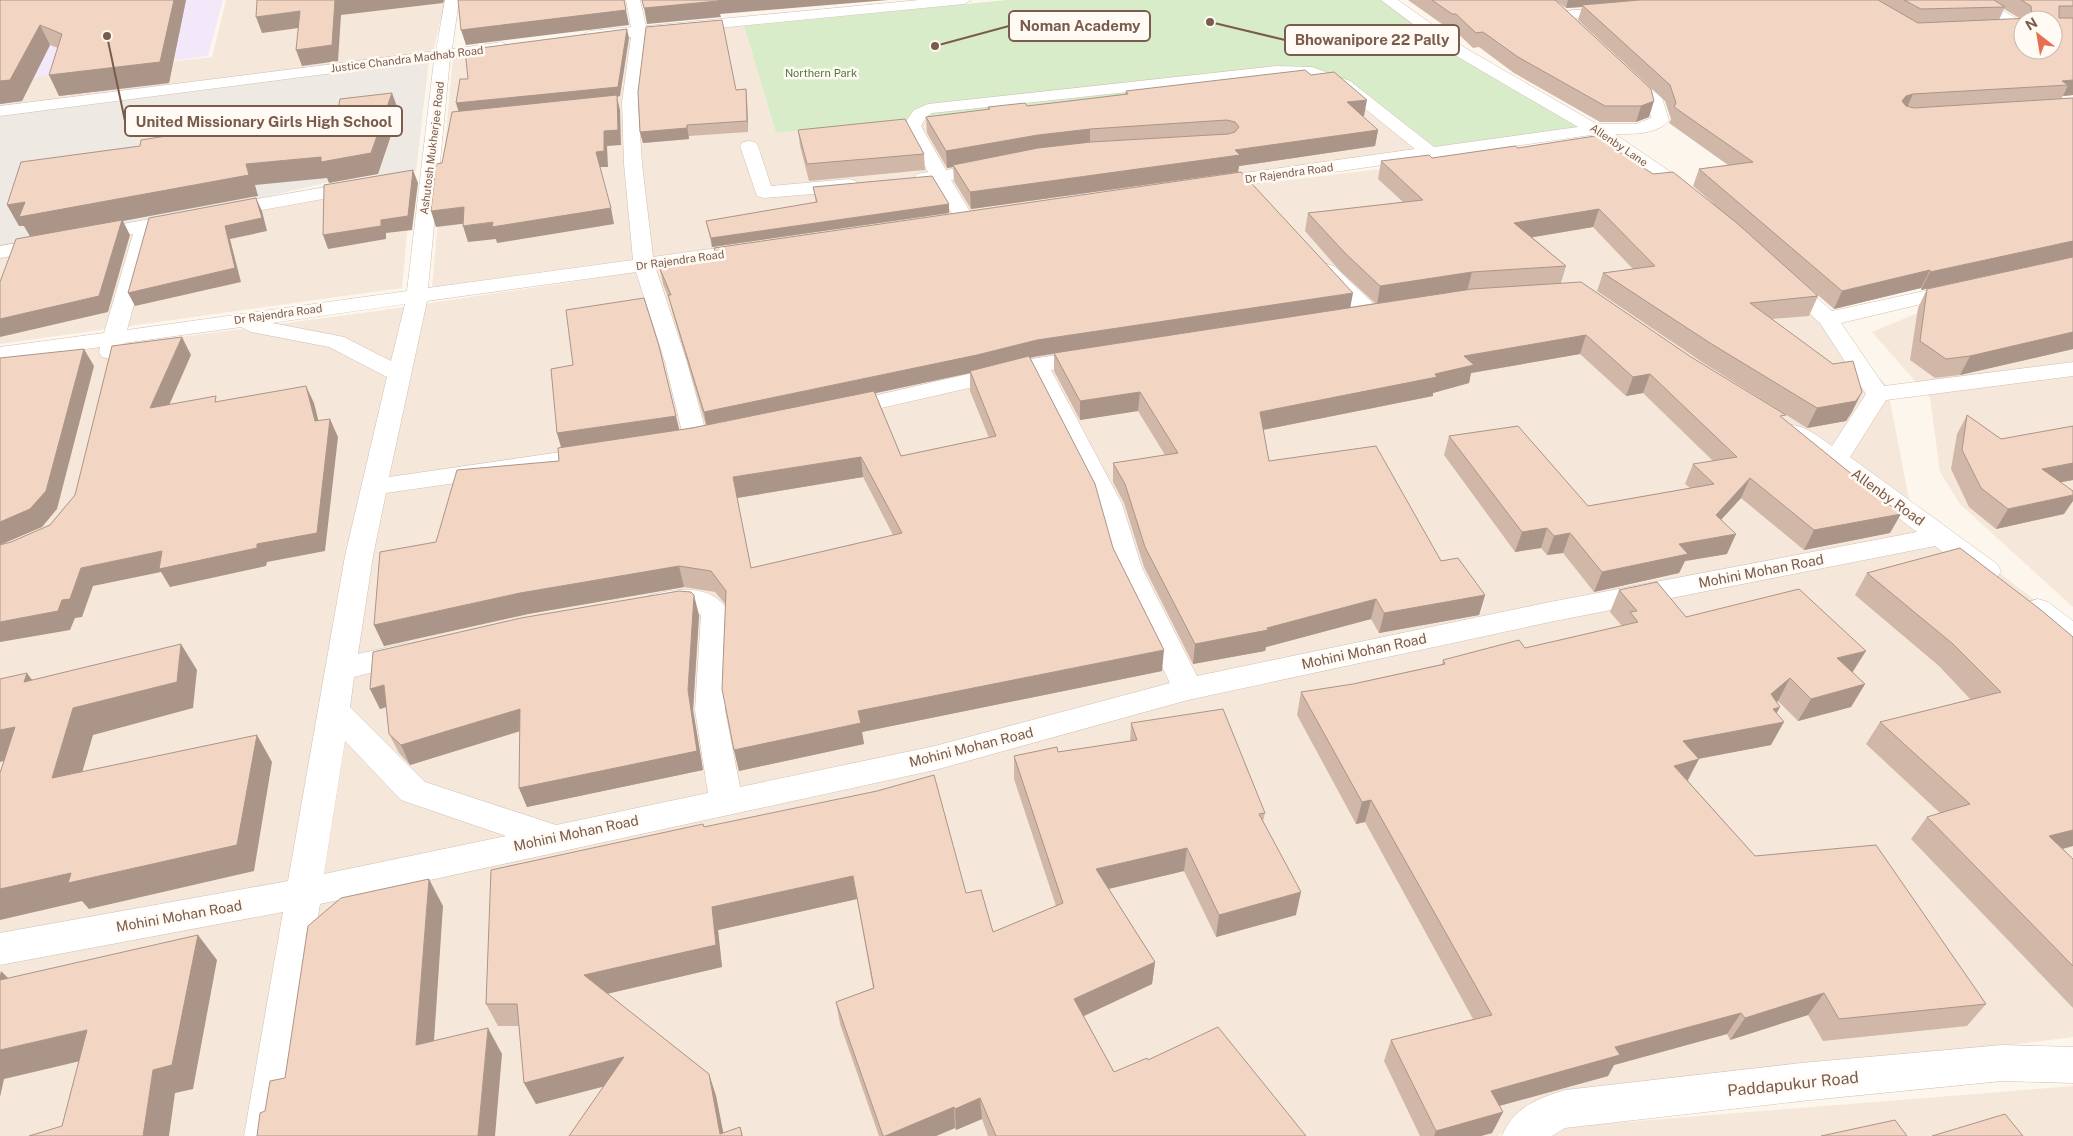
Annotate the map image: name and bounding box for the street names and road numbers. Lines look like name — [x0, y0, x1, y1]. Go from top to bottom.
street label: Justice Chandra Madhab Road — [330, 44, 484, 74]
street label: Ashutosh Mukherjee Road — [418, 81, 446, 215]
street label: Allenby Lane — [1588, 121, 1650, 169]
street label: Dr Rajendra Road — [1244, 161, 1334, 185]
street label: Dr Rajendra Road — [635, 248, 725, 272]
street label: Dr Rajendra Road — [233, 302, 323, 326]
street label: Allenby Road — [1848, 465, 1928, 529]
street label: Mohini Mohan Road — [1697, 551, 1825, 591]
street label: Mohini Mohan Road — [1300, 630, 1428, 672]
street label: Mohini Mohan Road — [907, 724, 1035, 770]
street label: Mohini Mohan Road — [512, 812, 640, 854]
street label: Mohini Mohan Road — [115, 897, 243, 935]
street label: Paddapukur Road — [1726, 1068, 1860, 1100]

